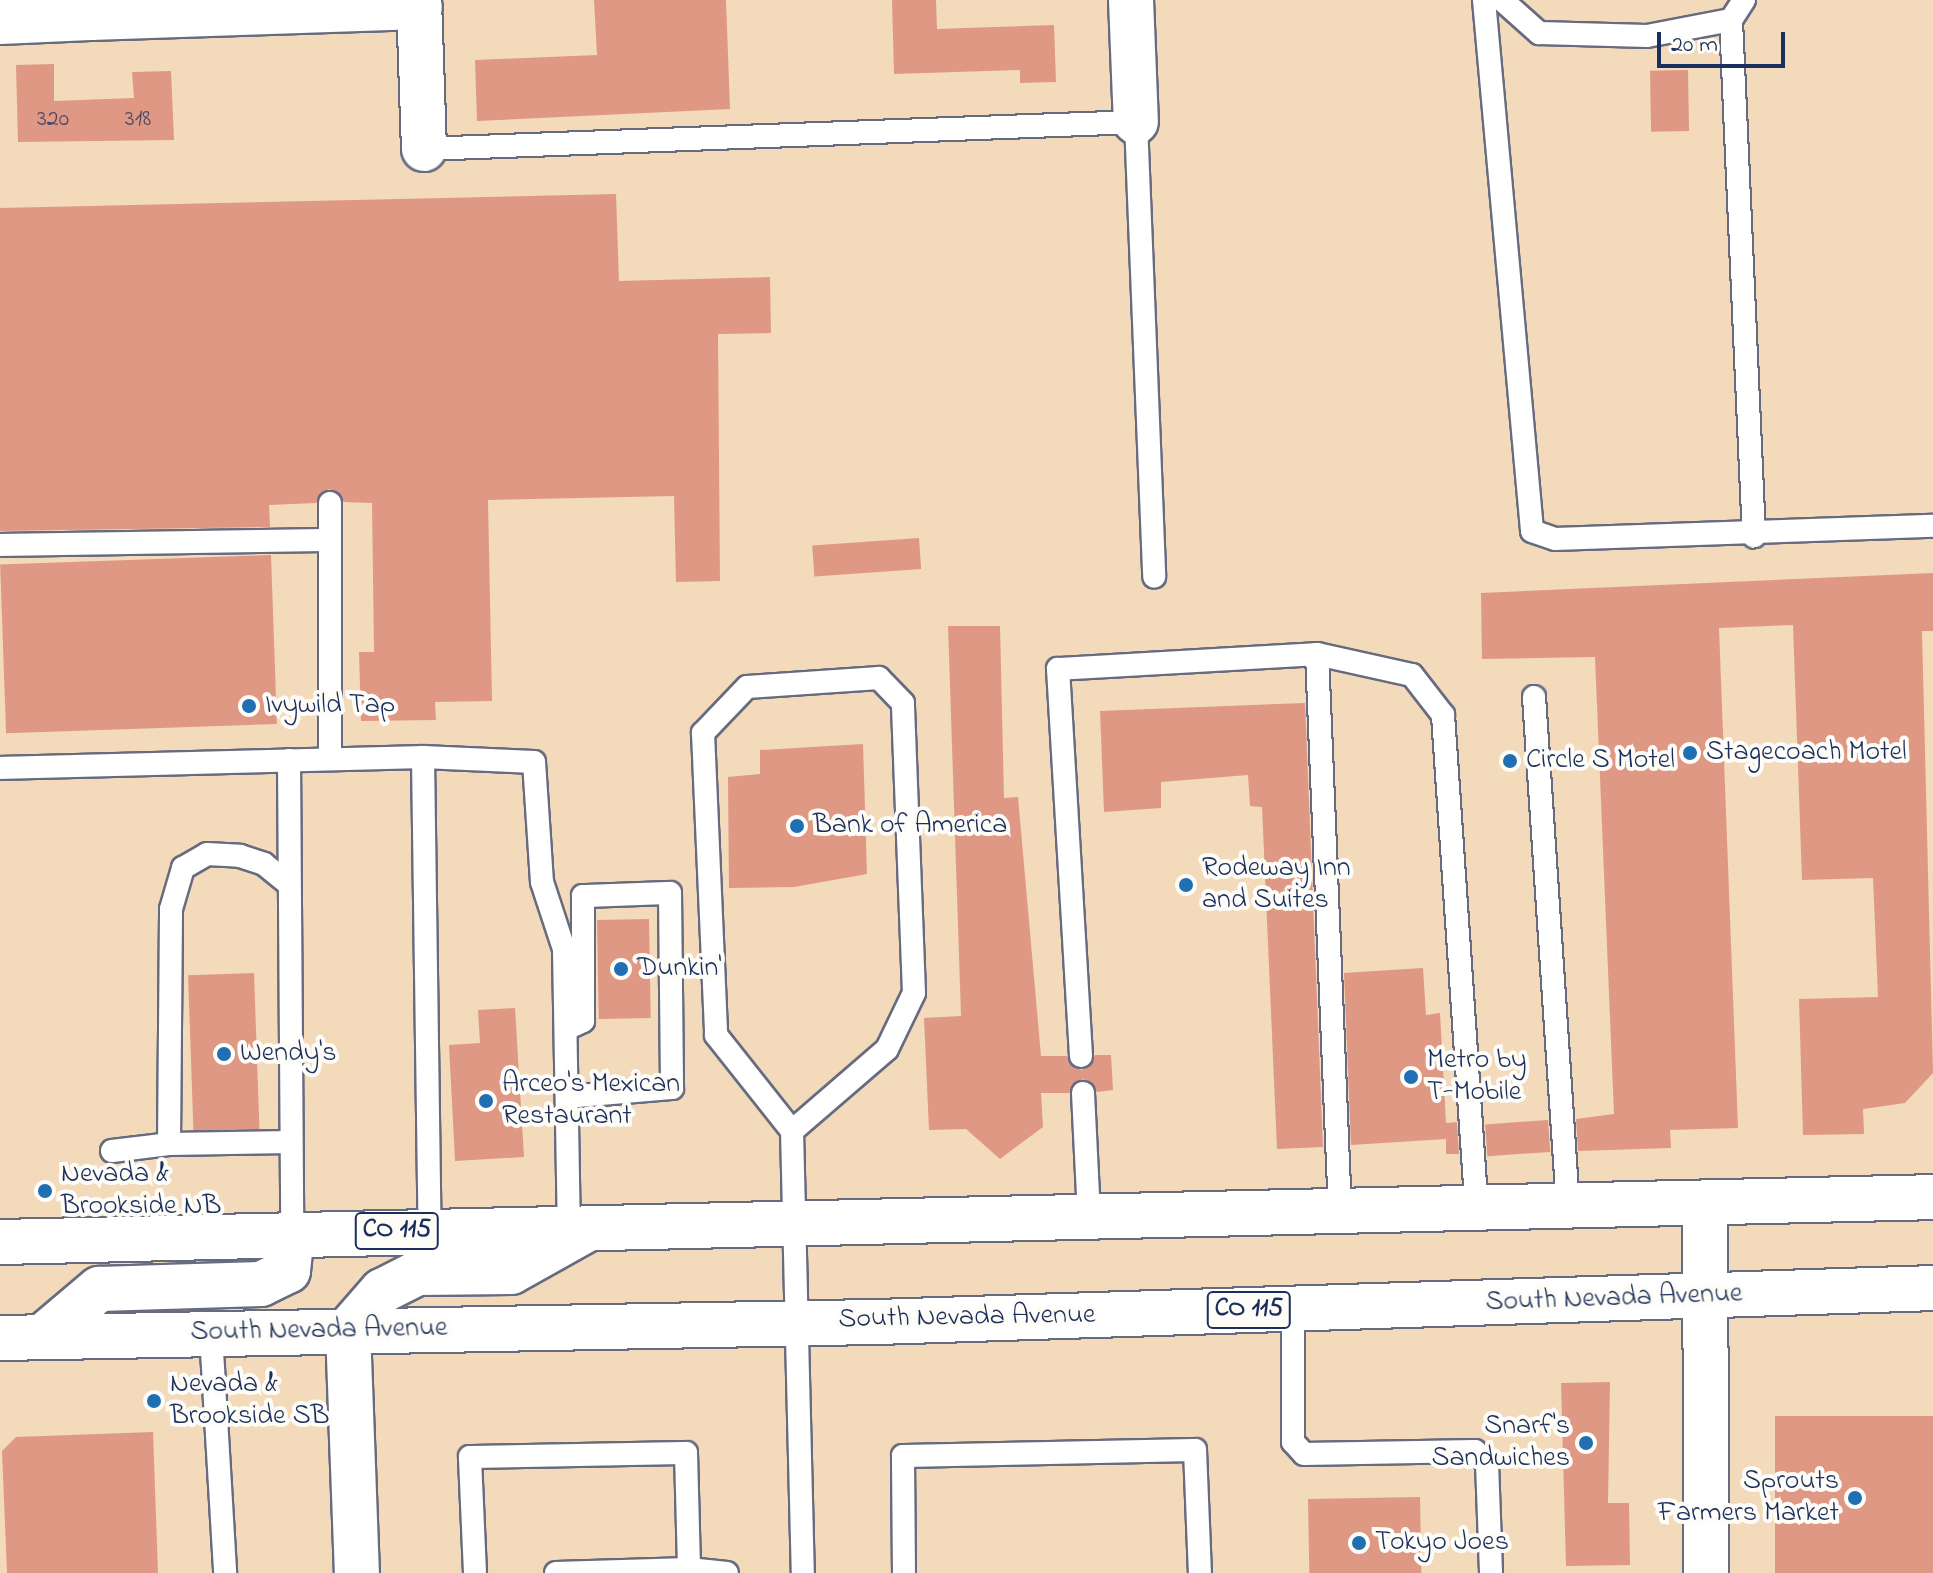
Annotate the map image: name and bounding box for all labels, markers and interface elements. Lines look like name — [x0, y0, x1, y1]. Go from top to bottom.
scale bar — [1661, 16, 1789, 66]
text: 20 m — [1671, 28, 1718, 63]
house number: 320 — [37, 106, 69, 134]
house number: 318 — [125, 106, 151, 134]
place label: Ivywild Tap — [265, 689, 395, 723]
marker: Ivywild Tap — [240, 697, 258, 715]
place label: Stagecoach Motel — [1706, 736, 1907, 770]
place label: Circle S Motel — [1526, 744, 1675, 778]
marker: Stagecoach Motel — [1681, 744, 1699, 762]
marker: Circle S Motel — [1501, 752, 1519, 770]
place label: Bank of America — [813, 809, 1007, 843]
marker: Bank of America — [788, 817, 806, 835]
place label: Rodeway Inn and Suites — [1202, 852, 1351, 918]
marker: Rodeway Inn and Suites — [1177, 876, 1195, 894]
place label: Dunkin' — [637, 952, 721, 986]
marker: Dunkin' — [612, 960, 630, 978]
place label: Wendy's — [240, 1037, 337, 1071]
place label: Metro by T-Mobile — [1427, 1044, 1527, 1110]
marker: Wendy's — [215, 1045, 233, 1063]
place label: Arceo's Mexican Restaurant — [502, 1068, 680, 1134]
marker: Metro by T-Mobile — [1402, 1068, 1420, 1086]
marker: Arceo's Mexican Restaurant — [477, 1092, 495, 1110]
place label: Nevada & Brookside NB — [61, 1158, 221, 1224]
marker: Nevada & Brookside NB — [36, 1182, 54, 1200]
road number: CO 115 — [353, 1209, 441, 1253]
street label: South Nevada Avenue — [1485, 1278, 1743, 1320]
road number: CO 115 — [1205, 1288, 1293, 1332]
street label: South Nevada Avenue — [838, 1299, 1096, 1337]
street label: South Nevada Avenue — [190, 1312, 448, 1350]
place label: Nevada & Brookside SB — [170, 1368, 329, 1434]
marker: Nevada & Brookside SB — [145, 1392, 163, 1410]
place label: Snarf's Sandwiches — [1431, 1410, 1570, 1476]
marker: Snarf's Sandwiches — [1577, 1434, 1595, 1452]
place label: Sprouts Farmers Market — [1658, 1465, 1839, 1531]
marker: Sprouts Farmers Market — [1846, 1489, 1864, 1507]
place label: Tokyo Joes — [1375, 1526, 1509, 1560]
marker: Tokyo Joes — [1350, 1534, 1368, 1552]

